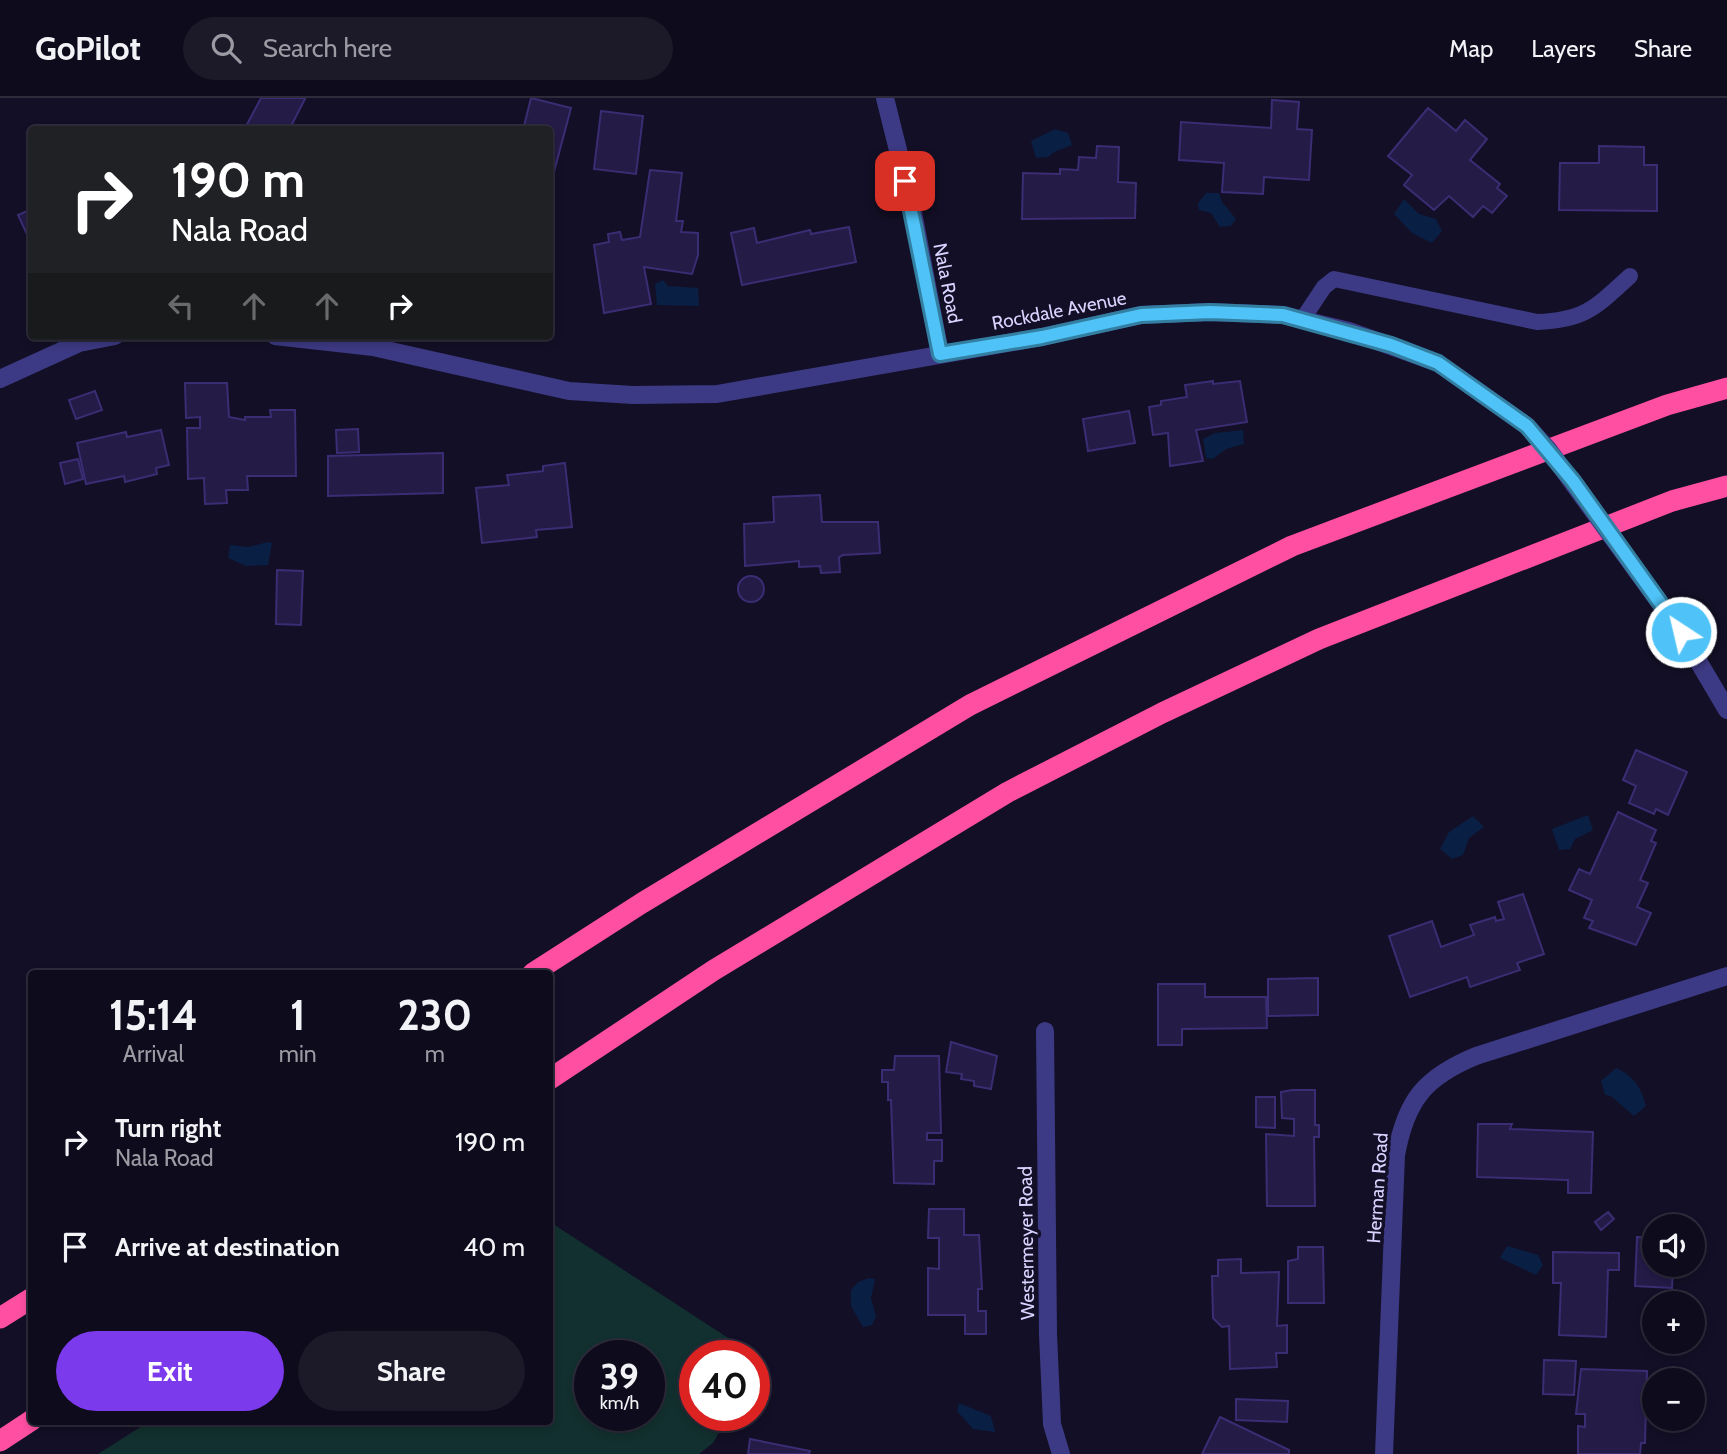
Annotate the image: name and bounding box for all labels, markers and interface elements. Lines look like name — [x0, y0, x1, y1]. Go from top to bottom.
search box — [183, 17, 673, 80]
text: GoPilot — [35, 28, 141, 68]
icon: search — [207, 29, 245, 67]
text: Search here — [263, 32, 392, 64]
text: Map — [1449, 34, 1493, 63]
text: Layers — [1531, 34, 1596, 63]
text: Share — [1634, 34, 1692, 63]
text: 190 m — [171, 150, 305, 209]
pin — [875, 151, 935, 211]
icon: right — [56, 154, 147, 245]
icon: arrive — [886, 162, 924, 200]
text: Nala Road — [171, 210, 308, 249]
street label: Nala Road — [928, 241, 967, 325]
street label: Rockdale Avenue — [990, 286, 1129, 335]
icon: left — [162, 287, 200, 325]
icon: ahead — [235, 287, 273, 325]
icon: ahead — [308, 287, 346, 325]
icon: right — [381, 287, 419, 325]
position arrow — [1644, 595, 1718, 669]
text: 15:14 — [109, 989, 198, 1041]
text: 1 — [290, 989, 305, 1041]
text: 230 — [398, 989, 472, 1041]
text: Arrival — [123, 1040, 184, 1068]
text: min — [279, 1040, 317, 1068]
text: m — [425, 1040, 445, 1068]
text: Turn right — [115, 1112, 221, 1144]
icon: right — [56, 1123, 94, 1161]
text: 190 m — [455, 1126, 525, 1158]
street label: Herman Road — [1362, 1132, 1393, 1244]
text: Nala Road — [115, 1144, 214, 1172]
street label: Westermeyer Road — [1014, 1166, 1039, 1320]
map controls — [1642, 1214, 1705, 1431]
button: sound — [1642, 1214, 1705, 1277]
icon: arrive — [56, 1228, 94, 1266]
text: Arrive at destination — [115, 1231, 340, 1263]
text: 40 m — [463, 1231, 525, 1263]
button: + — [1642, 1291, 1705, 1354]
button: Exit — [56, 1331, 284, 1411]
button: Share — [298, 1331, 525, 1411]
speed limit sign: 40 — [679, 1340, 770, 1431]
text: 39 — [600, 1355, 639, 1398]
button: − — [1642, 1368, 1705, 1431]
text: km/h — [600, 1392, 639, 1414]

